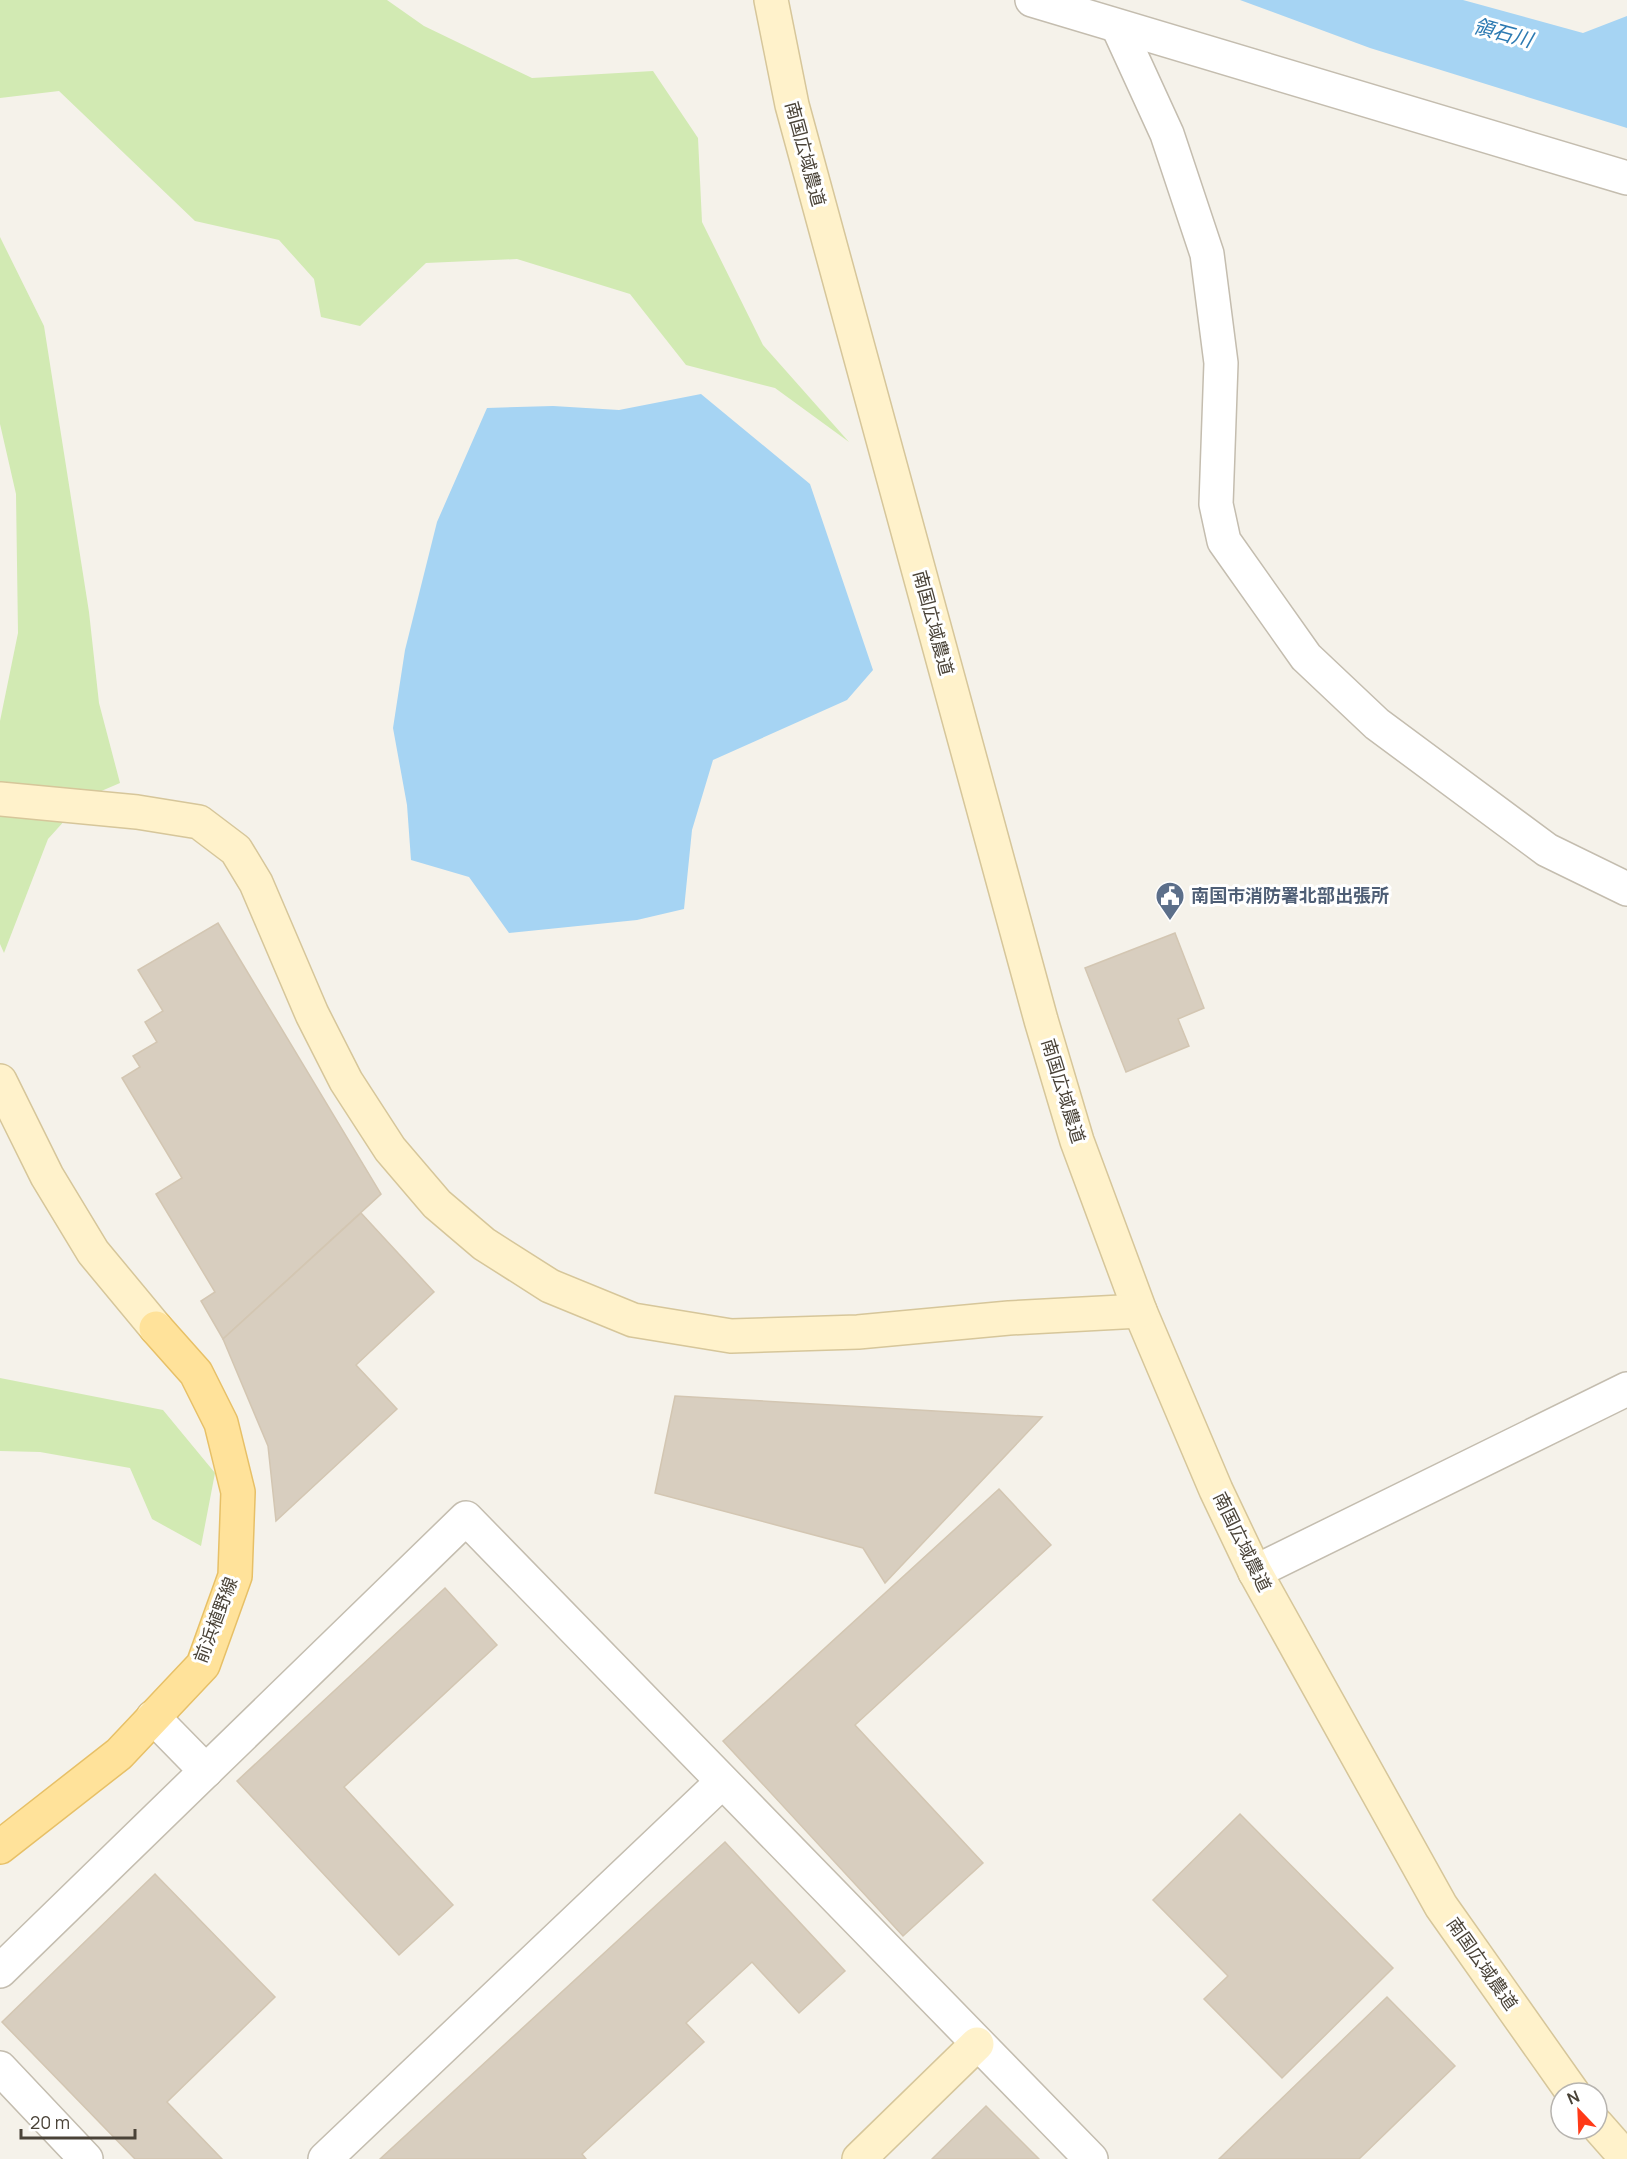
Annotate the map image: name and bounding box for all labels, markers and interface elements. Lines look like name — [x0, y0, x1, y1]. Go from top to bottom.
water label: 領石川 — [1471, 12, 1538, 54]
street label: 南国広域農道 — [780, 98, 832, 209]
street label: 南国広域農道 — [908, 567, 960, 678]
public building icon: 南国市消防署北部出張所 — [1154, 880, 1186, 922]
place label: 南国市消防署北部出張所 — [1191, 883, 1389, 907]
street label: 南国広域農道 — [1037, 1036, 1091, 1146]
street label: 南国広域農道 — [1208, 1488, 1277, 1595]
street label: 前浜植野線 — [188, 1573, 242, 1666]
street label: 南国広域農道 — [1442, 1912, 1524, 2015]
north arrow — [1549, 2081, 1609, 2141]
text: N — [1564, 2085, 1583, 2110]
scale bar — [21, 2102, 135, 2140]
text: 20 m — [30, 2110, 70, 2134]

